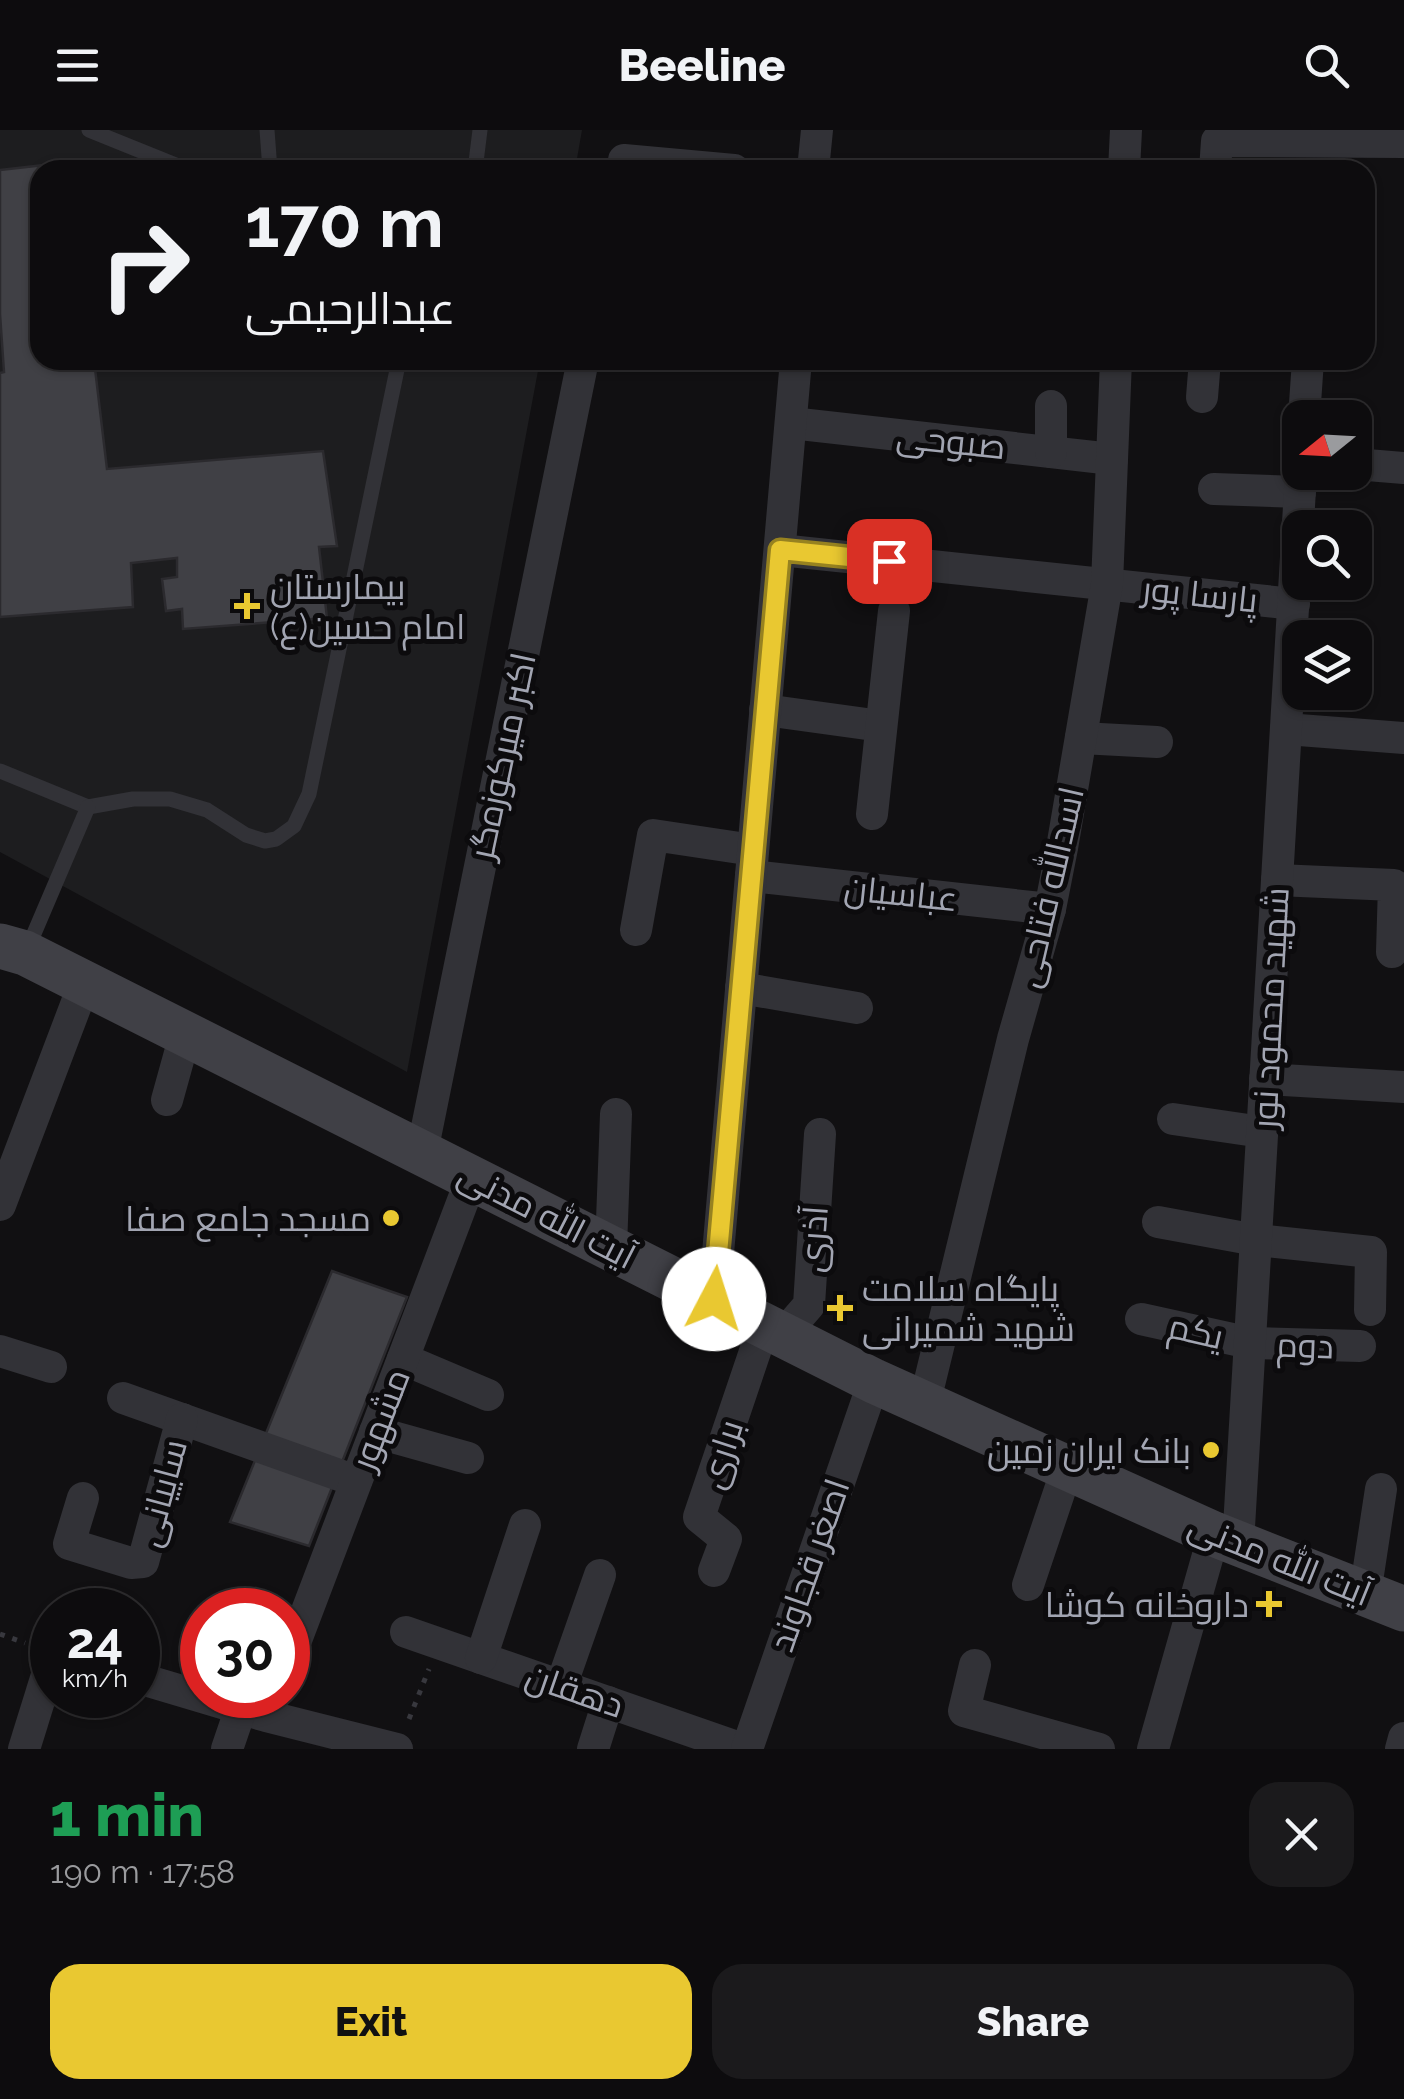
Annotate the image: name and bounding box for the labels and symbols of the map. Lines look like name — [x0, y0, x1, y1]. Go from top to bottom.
north arrow — [1282, 400, 1372, 490]
street label: صبوحی — [894, 415, 1008, 468]
pin — [847, 519, 932, 604]
place label: بیمارستان امام حسین(ع) — [270, 566, 465, 651]
street label: پارسا پور — [1138, 567, 1260, 623]
marker: بیمارستان امام حسین(ع) — [234, 593, 260, 619]
street label: اکبر میرکوزه‌گر — [460, 649, 544, 865]
street label: اسدالله فتاحی — [1004, 782, 1093, 991]
street label: عباسیان — [842, 867, 960, 920]
street label: شهید محمود نور — [1243, 886, 1298, 1132]
street label: آیت الله مدنی — [451, 1151, 643, 1278]
place label: مسجد جامع صفا — [125, 1198, 371, 1242]
street label: آذری — [790, 1204, 837, 1274]
marker: مسجد جامع صفا — [380, 1207, 402, 1229]
position arrow — [662, 1247, 766, 1351]
place label: پایگاه سلامت شهید شمیرانی — [862, 1268, 1075, 1350]
marker: پایگاه سلامت شهید شمیرانی — [827, 1295, 853, 1321]
street label: یکم — [1163, 1305, 1228, 1361]
street label: دوم — [1275, 1324, 1335, 1370]
street label: مشهور — [341, 1363, 419, 1478]
street label: براری — [691, 1414, 752, 1494]
place label: بانک ایران زمین — [987, 1430, 1191, 1472]
street label: ساییانی — [127, 1435, 196, 1551]
marker: بانک ایران زمین — [1200, 1439, 1222, 1461]
street label: اصغر قجاوند — [760, 1473, 858, 1657]
street label: آیت الله مدنی — [1182, 1502, 1378, 1615]
place label: داروخانه کوشا — [1045, 1584, 1249, 1625]
speed limit sign: 30 — [180, 1588, 310, 1718]
marker: داروخانه کوشا — [1258, 1593, 1280, 1615]
street label: دهقان — [520, 1654, 629, 1727]

